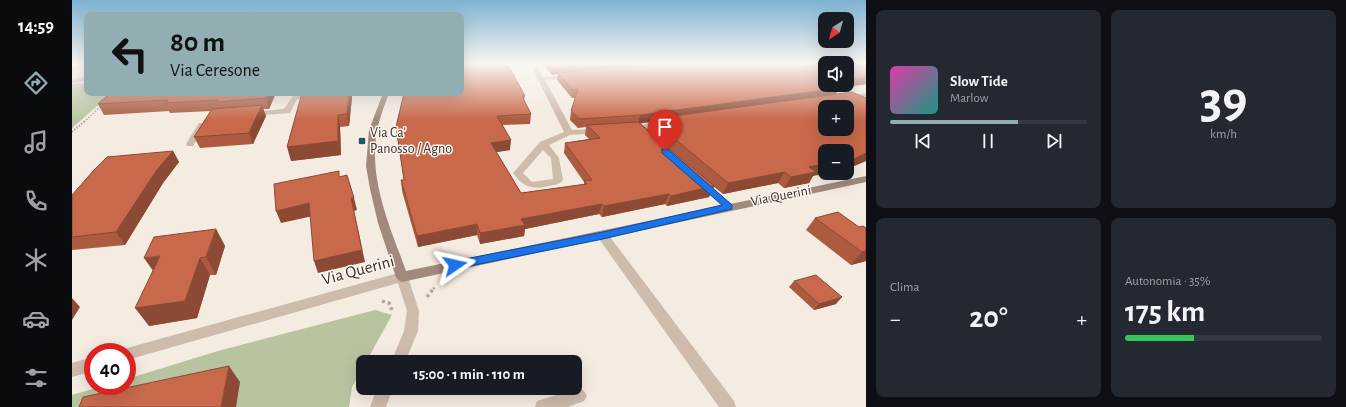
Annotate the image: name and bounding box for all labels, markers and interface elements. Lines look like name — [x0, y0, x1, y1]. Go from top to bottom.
north arrow — [818, 12, 854, 48]
map controls — [818, 12, 854, 180]
text: 14:59 — [18, 18, 54, 36]
icon: left — [104, 28, 156, 80]
text: 80 m — [170, 29, 225, 57]
button: sound — [818, 56, 854, 92]
text: Via Ceresone — [170, 62, 260, 80]
icon: directions — [22, 69, 50, 97]
text: Slow Tide — [950, 74, 1008, 89]
text: 39 — [1200, 75, 1247, 127]
text: Marlow — [950, 92, 988, 105]
button: + — [818, 100, 854, 136]
pin — [648, 110, 682, 151]
icon: arrive — [654, 116, 676, 138]
place label: Via Ca' Panosso / Agno — [370, 126, 452, 156]
icon: music — [22, 128, 50, 156]
text: km/h — [1210, 128, 1237, 141]
icon: previous — [912, 130, 934, 152]
icon: pause — [977, 130, 999, 152]
icon: next — [1043, 130, 1065, 152]
marker: Via Ca' Panosso / Agno — [357, 136, 367, 146]
button: − — [818, 144, 854, 180]
street label: Via Querini — [750, 183, 812, 209]
icon: phone — [22, 187, 50, 215]
position arrow — [434, 244, 476, 286]
icon: climate — [22, 246, 50, 274]
street label: Via Querini — [320, 252, 396, 289]
text: Autonomia · 35% — [1125, 275, 1210, 288]
text: Clima — [890, 281, 920, 294]
text: 175 km — [1125, 297, 1205, 327]
text: 20° — [969, 303, 1008, 333]
icon: car — [22, 305, 50, 333]
text: − — [890, 308, 901, 330]
text: + — [1076, 308, 1087, 330]
speed limit sign: 40 — [84, 343, 136, 395]
icon: filters — [22, 364, 50, 392]
text: 15:00 · 1 min · 110 m — [413, 367, 525, 382]

